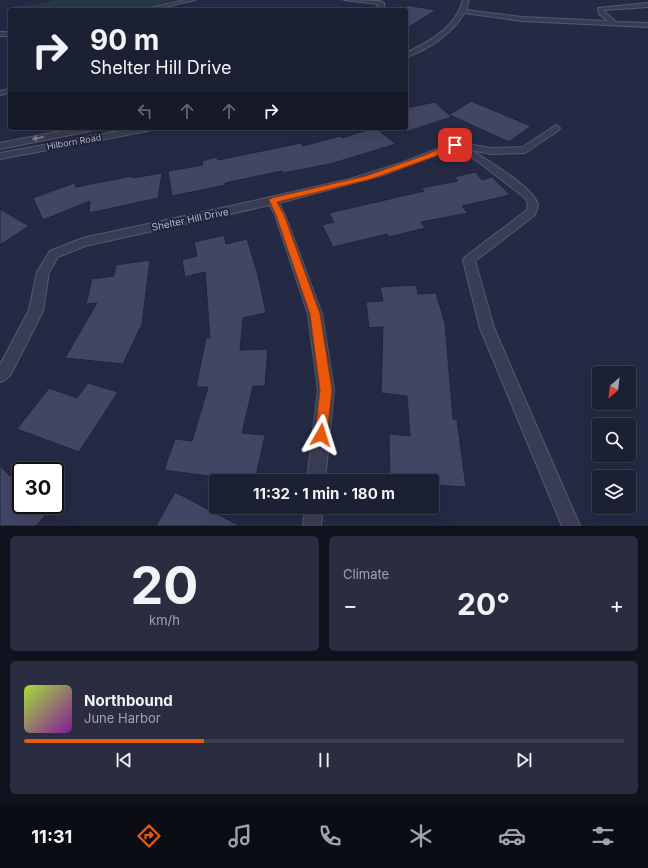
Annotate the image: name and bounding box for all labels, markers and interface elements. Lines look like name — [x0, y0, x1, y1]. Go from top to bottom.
text: 90 m — [90, 23, 159, 57]
icon: right — [24, 24, 76, 76]
text: Shelter Hill Drive — [90, 57, 232, 78]
icon: left — [134, 100, 156, 122]
icon: ahead — [176, 100, 198, 122]
icon: ahead — [218, 100, 240, 122]
icon: right — [260, 100, 282, 122]
pin — [438, 128, 472, 162]
street label: Hilborn Road — [46, 131, 102, 152]
icon: arrive — [444, 134, 466, 156]
one-way arrow — [31, 136, 44, 142]
street label: Shelter Hill Drive — [150, 205, 230, 233]
north arrow — [592, 366, 636, 410]
map controls — [592, 366, 636, 514]
position arrow — [300, 414, 342, 456]
button: search — [592, 418, 636, 462]
speed limit sign: 30 — [12, 462, 64, 514]
button: layers — [592, 470, 636, 514]
text: 11:32 · 1 min · 180 m — [253, 484, 395, 503]
text: 20 — [131, 554, 198, 617]
text: Climate — [343, 566, 389, 582]
text: 20° — [457, 586, 510, 622]
text: − — [343, 592, 358, 618]
text: + — [609, 592, 624, 618]
text: km/h — [149, 612, 180, 628]
text: Northbound — [84, 691, 173, 710]
text: June Harbor — [84, 710, 161, 726]
icon: previous — [113, 749, 135, 771]
icon: pause — [313, 749, 335, 771]
icon: next — [513, 749, 535, 771]
icon: directions — [135, 822, 163, 850]
icon: music — [226, 822, 254, 850]
icon: phone — [316, 822, 344, 850]
icon: climate — [407, 822, 435, 850]
icon: car — [498, 822, 526, 850]
icon: filters — [589, 822, 617, 850]
text: 11:31 — [31, 826, 72, 847]

